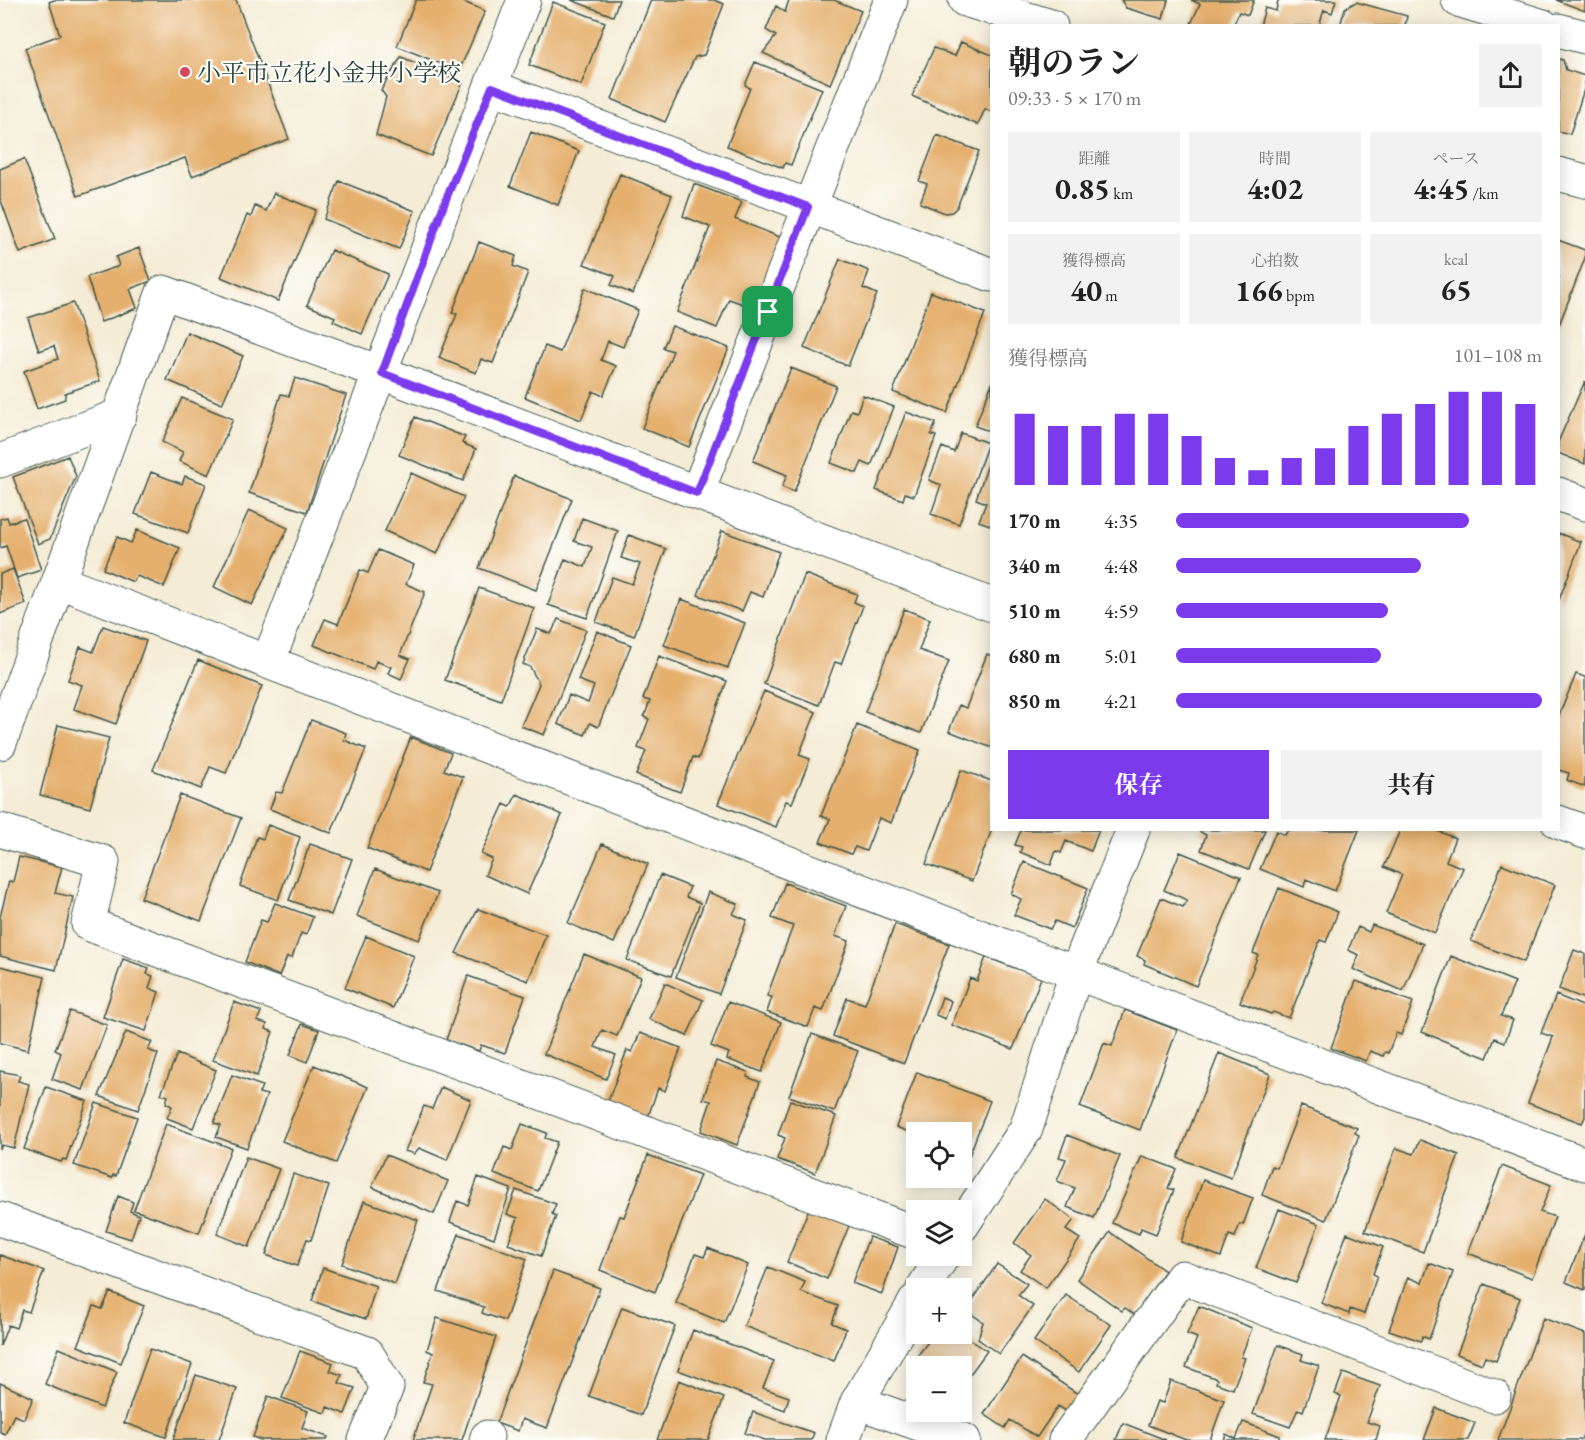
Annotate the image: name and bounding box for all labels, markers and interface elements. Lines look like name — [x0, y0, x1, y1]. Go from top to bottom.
text: 朝のラン — [1008, 41, 1140, 84]
button: share — [1479, 44, 1542, 107]
place label: 小平市立花小金井小学校 — [197, 57, 461, 88]
marker: 小平市立花小金井小学校 — [178, 65, 192, 79]
text: 09:33 · 5 × 170 m — [1008, 85, 1141, 111]
text: 距離 — [1078, 148, 1110, 169]
text: 時間 — [1259, 148, 1291, 169]
text: ペース — [1432, 148, 1480, 169]
text: 0.85 — [1055, 169, 1110, 208]
text: 4:02 — [1247, 169, 1303, 208]
text: 4:45 — [1413, 169, 1469, 208]
text: km — [1110, 183, 1133, 204]
text: /km — [1469, 183, 1499, 204]
text: kcal — [1444, 249, 1468, 270]
text: 獲得標高 — [1062, 250, 1126, 271]
text: 心拍数 — [1251, 250, 1299, 271]
text: 65 — [1440, 270, 1472, 309]
text: 40 — [1070, 271, 1102, 310]
text: 166 — [1235, 271, 1283, 310]
text: m — [1102, 285, 1118, 306]
text: bpm — [1283, 285, 1315, 306]
pin — [742, 286, 793, 337]
icon: arrive — [751, 295, 784, 328]
text: 101–108 m — [1454, 342, 1542, 368]
text: 獲得標高 — [1008, 345, 1088, 371]
text: 170 m — [1008, 508, 1061, 534]
text: 4:35 — [1104, 508, 1138, 534]
text: 340 m — [1008, 553, 1061, 579]
text: 4:48 — [1104, 553, 1138, 579]
text: 510 m — [1008, 598, 1061, 624]
text: 4:59 — [1104, 598, 1138, 624]
text: 680 m — [1008, 643, 1061, 669]
text: 5:01 — [1104, 643, 1138, 669]
text: 850 m — [1008, 688, 1061, 714]
text: 4:21 — [1104, 688, 1138, 714]
button: 保存 — [1008, 750, 1269, 819]
button: 共有 — [1281, 750, 1542, 819]
map controls — [906, 1122, 972, 1422]
button: locate — [906, 1122, 972, 1188]
button: layers — [906, 1200, 972, 1266]
button: + — [906, 1278, 972, 1344]
button: − — [906, 1356, 972, 1422]

